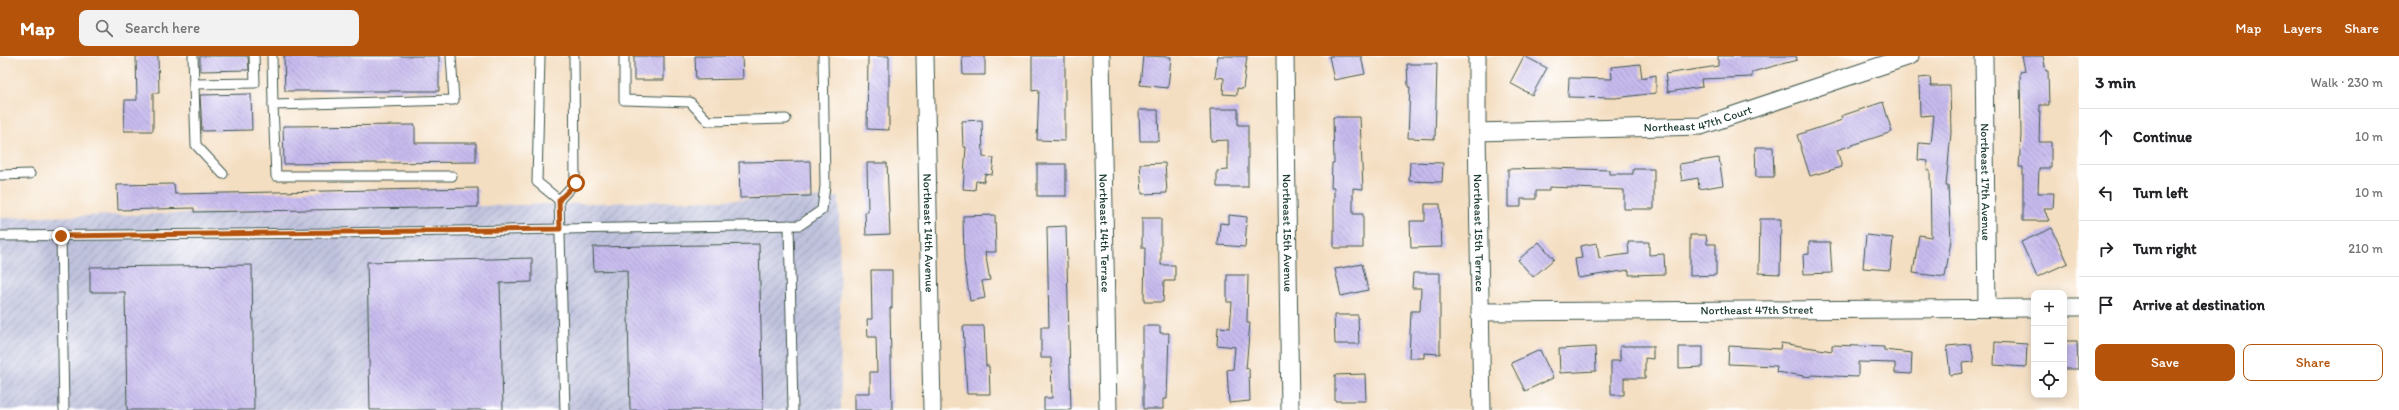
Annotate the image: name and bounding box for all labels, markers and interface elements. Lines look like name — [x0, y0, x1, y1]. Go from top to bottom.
search box — [79, 10, 359, 46]
text: Map — [20, 17, 55, 40]
icon: search — [93, 17, 115, 39]
text: Search here — [125, 19, 200, 37]
text: Map — [2236, 20, 2261, 37]
text: Layers — [2283, 20, 2322, 37]
text: Share — [2344, 20, 2379, 37]
text: 3 min — [2095, 72, 2136, 92]
text: Walk · 230 m — [2311, 75, 2383, 90]
street label: Northeast 47th Court — [1643, 102, 1754, 135]
street label: Northeast 17th Avenue — [1978, 123, 1993, 241]
icon: ahead — [2095, 126, 2117, 148]
text: Continue — [2133, 128, 2192, 146]
text: 10 m — [2355, 129, 2383, 144]
street label: Northeast 14th Avenue — [920, 173, 937, 293]
street label: Northeast 14th Terrace — [1096, 173, 1113, 293]
route start — [567, 174, 585, 192]
street label: Northeast 15th Avenue — [1280, 174, 1295, 292]
street label: Northeast 15th Terrace — [1471, 174, 1487, 292]
icon: left — [2095, 182, 2117, 204]
text: Turn left — [2133, 184, 2188, 202]
text: 10 m — [2355, 185, 2383, 200]
route end — [52, 227, 70, 245]
icon: right — [2095, 238, 2117, 260]
text: Turn right — [2133, 240, 2197, 258]
text: 210 m — [2348, 241, 2383, 256]
map controls — [2031, 290, 2067, 398]
button: + — [2031, 290, 2067, 326]
icon: arrive — [2095, 294, 2117, 316]
text: Arrive at destination — [2133, 296, 2265, 314]
street label: Northeast 47th Street — [1700, 303, 1814, 317]
button: − — [2031, 326, 2067, 362]
button: Save — [2095, 344, 2235, 381]
button: Share — [2243, 344, 2383, 381]
button: locate — [2031, 362, 2067, 398]

